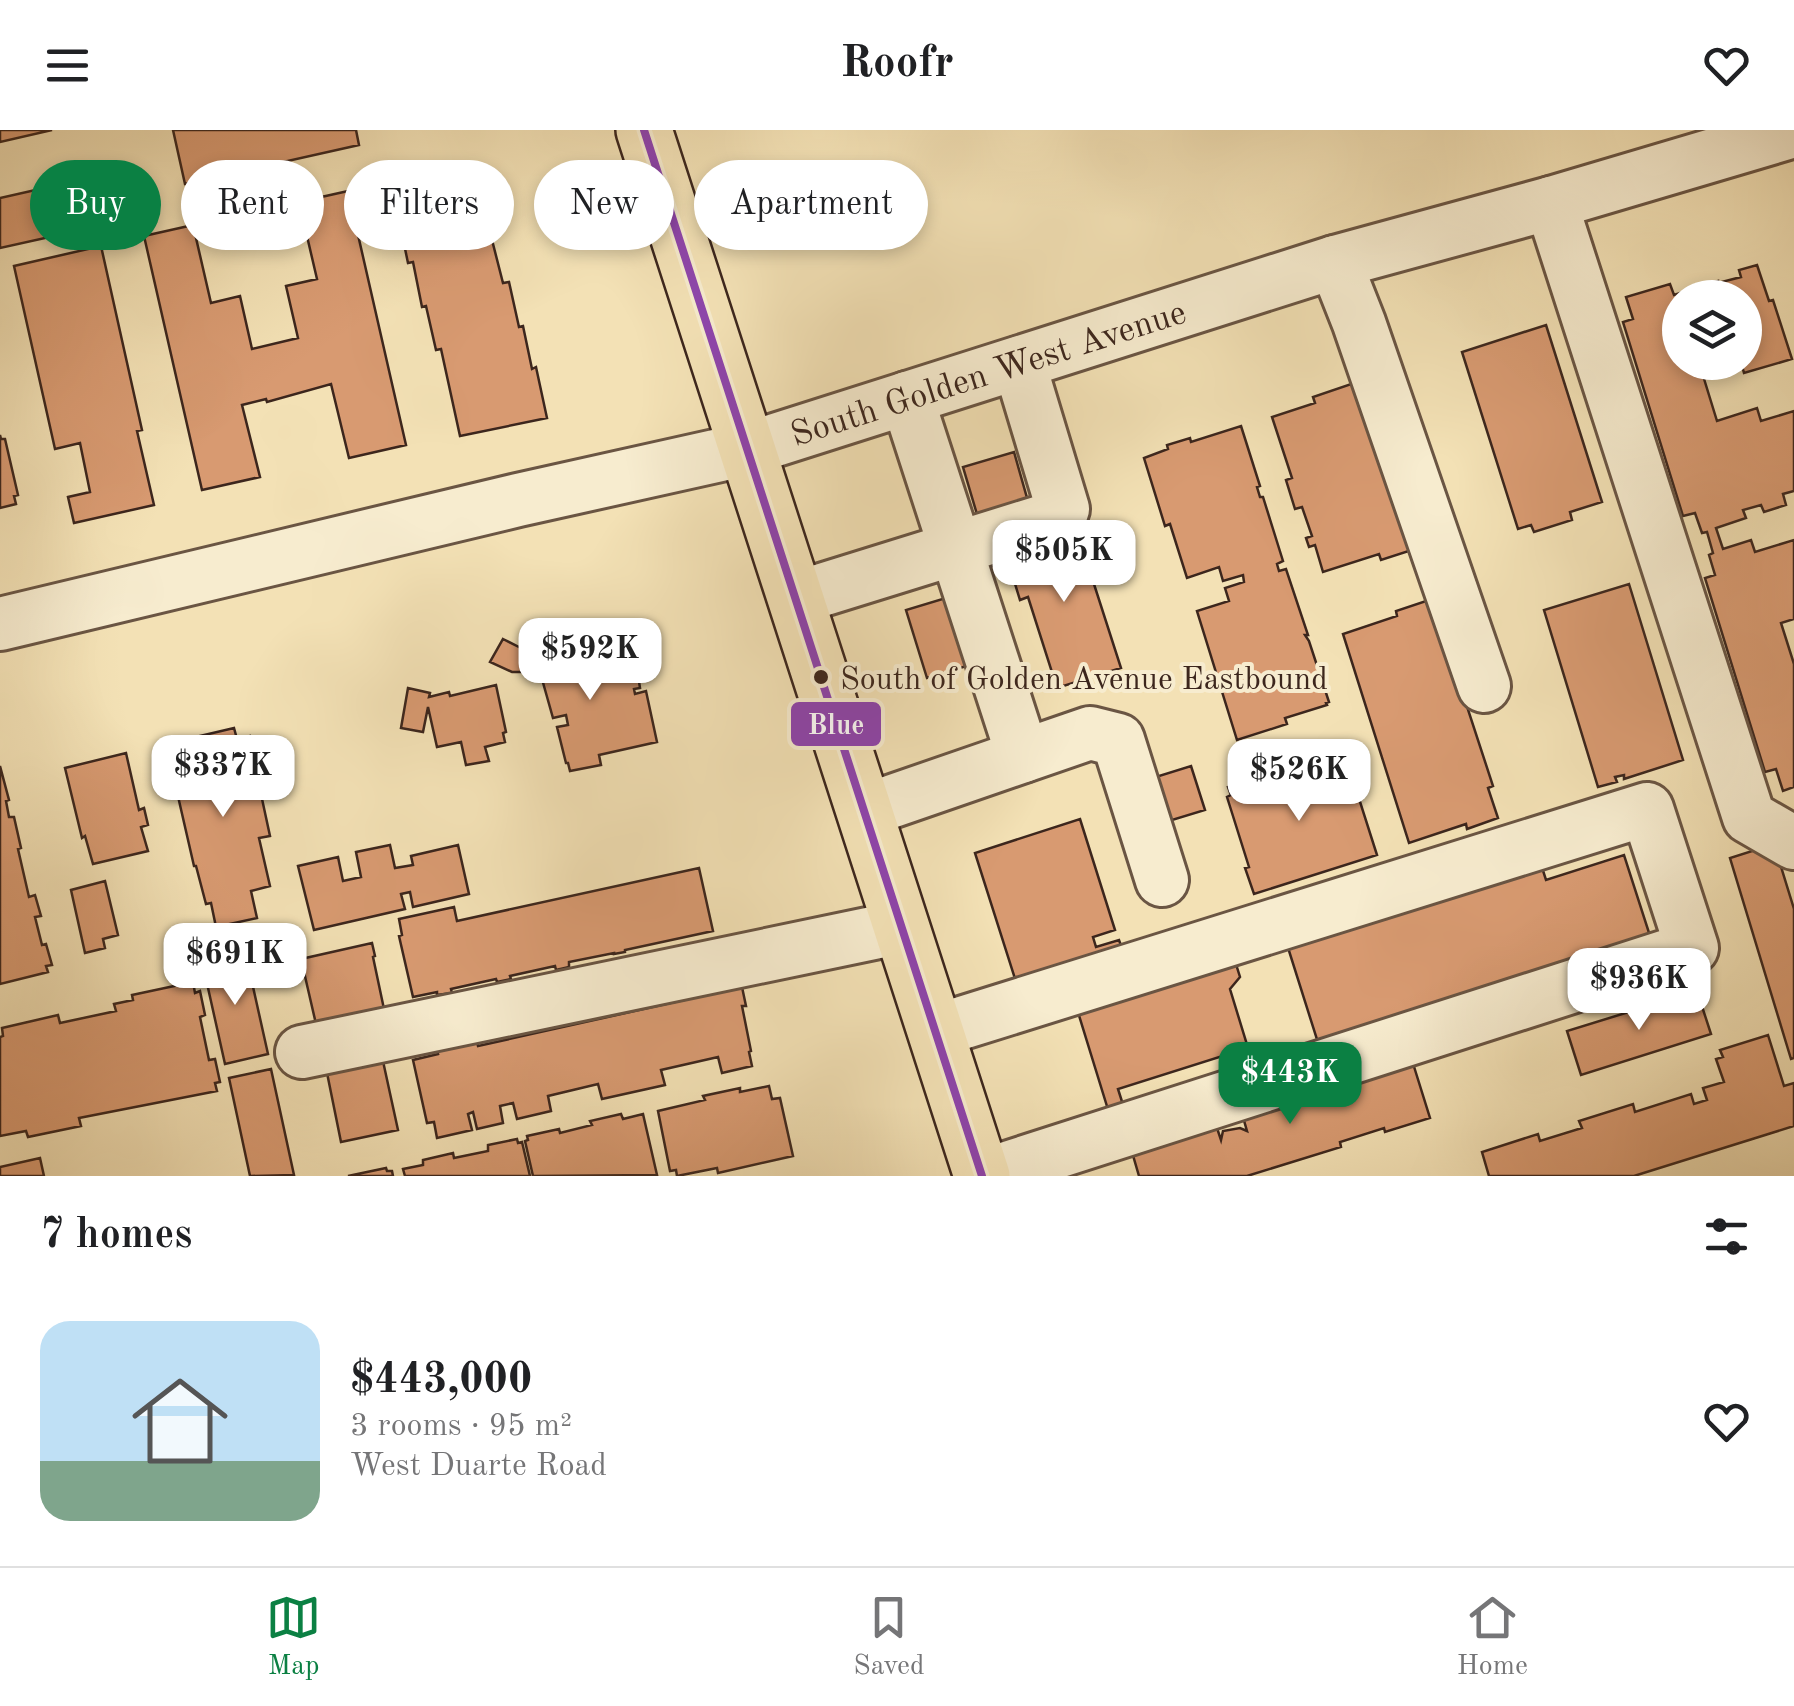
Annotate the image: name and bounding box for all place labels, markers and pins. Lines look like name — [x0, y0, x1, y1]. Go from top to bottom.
pin: $505K — [994, 520, 1134, 605]
pin: $592K — [520, 618, 660, 703]
place label: South of Golden Avenue Eastbound — [840, 665, 1328, 697]
marker: South of Golden Avenue Eastbound — [811, 667, 831, 687]
pin: $337K — [153, 735, 293, 820]
pin: $526K — [1229, 739, 1369, 824]
pin: $691K — [165, 923, 305, 1008]
pin: $936K — [1569, 948, 1709, 1033]
pin: $443K — [1220, 1042, 1360, 1127]

